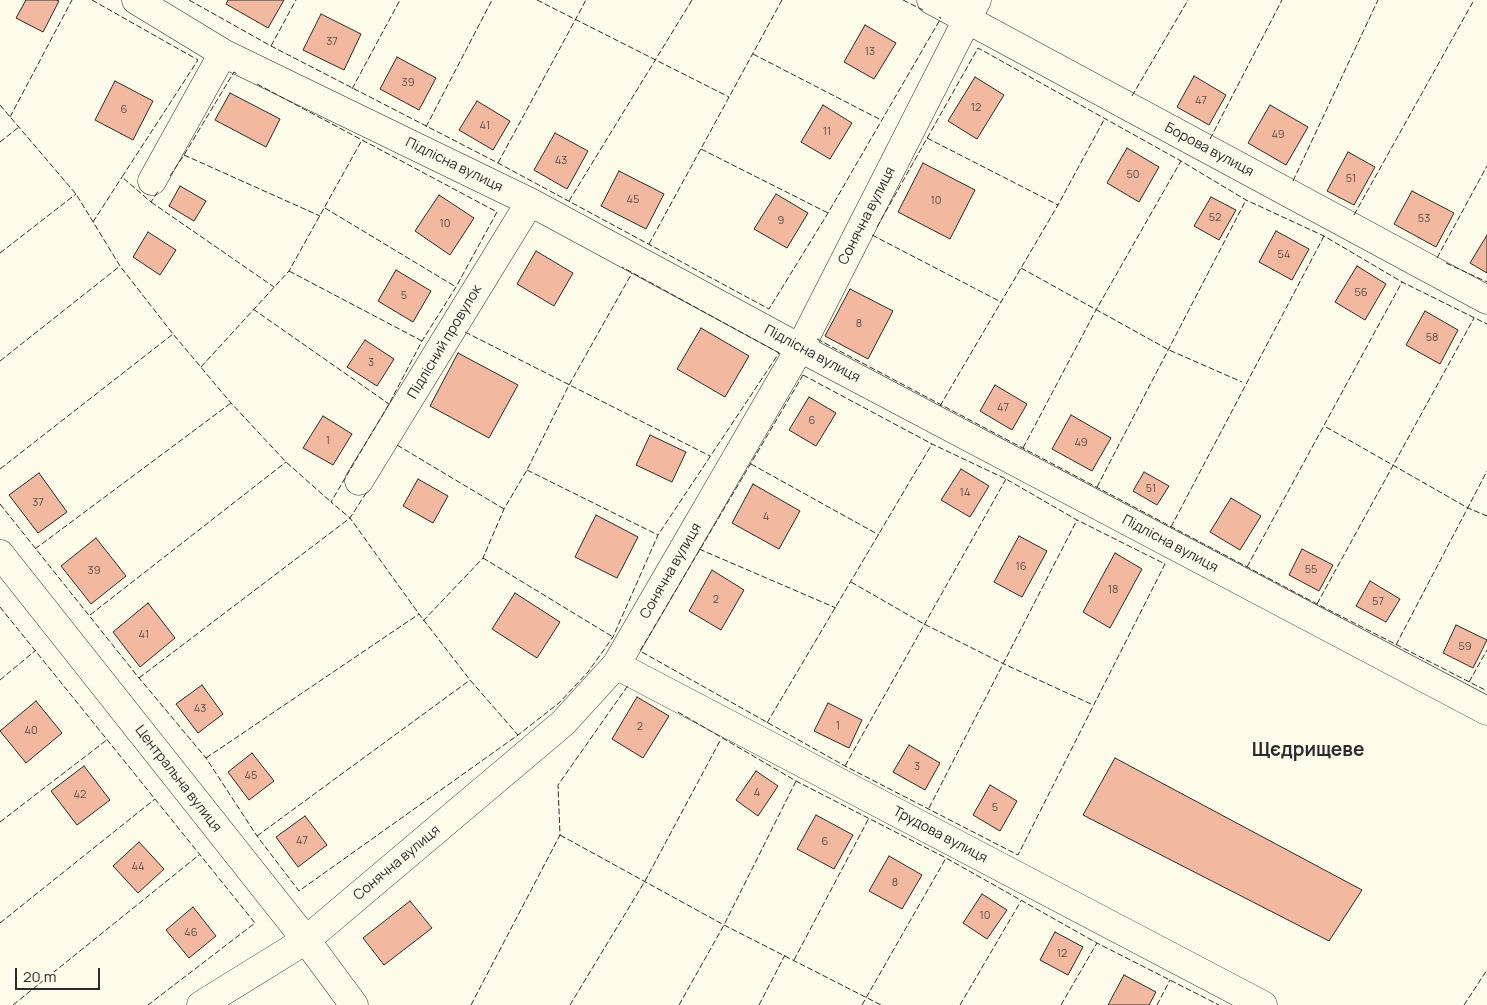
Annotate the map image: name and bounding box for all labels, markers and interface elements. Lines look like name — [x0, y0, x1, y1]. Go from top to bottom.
house number: 37 — [326, 35, 338, 49]
house number: 13 — [865, 45, 875, 59]
house number: 39 — [402, 76, 414, 90]
house number: 47 — [1195, 94, 1207, 108]
house number: 12 — [971, 101, 981, 115]
house number: 6 — [121, 103, 127, 117]
house number: 41 — [480, 119, 490, 133]
street label: Борова вулиця — [1162, 119, 1256, 181]
house number: 11 — [823, 125, 831, 139]
house number: 49 — [1271, 128, 1285, 142]
street label: Підлісна вулиця — [403, 134, 505, 196]
house number: 43 — [555, 154, 567, 168]
street label: Сонячна вулиця — [835, 164, 899, 268]
house number: 50 — [1126, 168, 1140, 182]
house number: 51 — [1346, 172, 1356, 186]
house number: 45 — [627, 193, 639, 207]
house number: 10 — [931, 194, 941, 208]
house number: 52 — [1209, 211, 1221, 225]
house number: 53 — [1418, 212, 1430, 226]
house number: 9 — [778, 214, 784, 228]
house number: 10 — [440, 217, 450, 231]
house number: 54 — [1278, 248, 1290, 262]
street label: Підлісний провулок — [404, 282, 486, 402]
house number: 56 — [1354, 286, 1368, 300]
house number: 5 — [401, 289, 407, 303]
house number: 8 — [856, 317, 862, 331]
street label: Підлісна вулиця — [761, 322, 863, 386]
house number: 58 — [1426, 331, 1438, 345]
house number: 3 — [368, 356, 374, 370]
house number: 47 — [997, 401, 1009, 415]
house number: 6 — [809, 414, 815, 428]
house number: 1 — [326, 434, 330, 448]
house number: 49 — [1074, 436, 1088, 450]
house number: 51 — [1146, 482, 1156, 496]
house number: 14 — [960, 486, 970, 500]
house number: 37 — [32, 496, 44, 510]
house number: 4 — [763, 510, 769, 524]
street label: Підлісна вулиця — [1119, 512, 1221, 576]
street label: Сонячна вулиця — [637, 520, 705, 622]
house number: 16 — [1015, 560, 1027, 574]
house number: 55 — [1305, 563, 1317, 577]
house number: 39 — [88, 564, 100, 578]
house number: 18 — [1108, 583, 1118, 597]
house number: 2 — [713, 593, 719, 607]
house number: 57 — [1372, 595, 1384, 609]
house number: 41 — [139, 628, 149, 642]
house number: 59 — [1458, 640, 1472, 654]
house number: 43 — [194, 702, 206, 716]
house number: 1 — [836, 719, 840, 733]
house number: 2 — [637, 720, 643, 734]
street label: Центральна вулиця — [131, 722, 225, 836]
house number: 40 — [24, 724, 38, 738]
district label: Щєдрищеве — [1252, 740, 1364, 762]
house number: 3 — [914, 760, 920, 774]
house number: 45 — [245, 769, 257, 783]
house number: 4 — [754, 786, 760, 800]
house number: 42 — [74, 788, 86, 802]
house number: 5 — [992, 801, 998, 815]
street label: Трудова вулиця — [890, 803, 990, 867]
street label: Сонячна вулиця — [350, 822, 444, 904]
house number: 47 — [296, 834, 308, 848]
house number: 6 — [822, 835, 828, 849]
house number: 44 — [131, 860, 145, 874]
house number: 8 — [892, 876, 898, 890]
house number: 10 — [980, 909, 990, 923]
house number: 46 — [184, 926, 198, 940]
house number: 12 — [1057, 947, 1067, 961]
scale bar — [18, 958, 102, 990]
text: 20 m — [23, 966, 56, 987]

